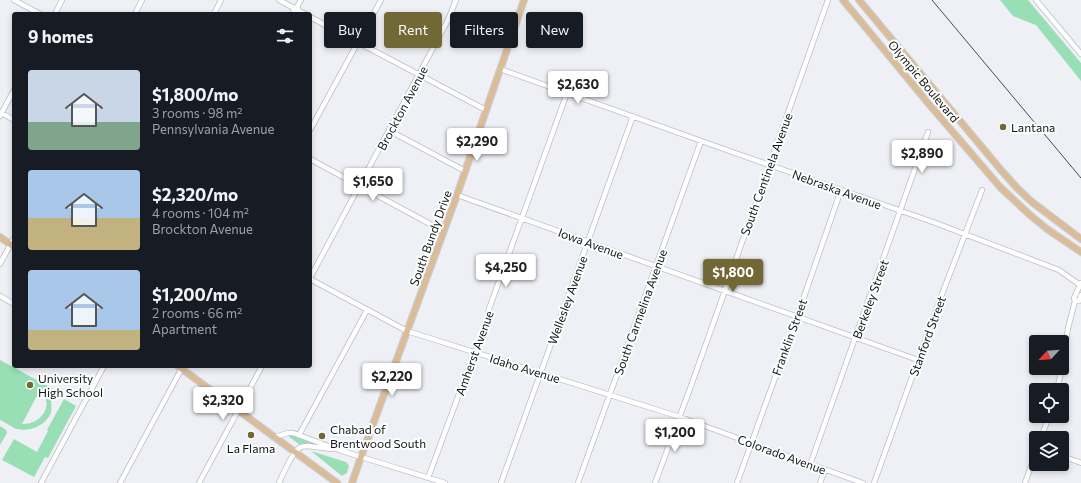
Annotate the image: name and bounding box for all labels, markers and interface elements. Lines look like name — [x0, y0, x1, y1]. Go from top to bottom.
chip: Buy — [324, 12, 376, 48]
chip: Rent — [384, 12, 442, 48]
chip: Filters — [450, 12, 518, 48]
chip: New — [526, 12, 583, 48]
icon: filters — [274, 25, 296, 47]
text: 9 homes — [28, 26, 93, 47]
street label: Olympic Boulevard — [886, 37, 962, 125]
street label: Brockton Avenue — [374, 64, 430, 152]
pin: $2,630 — [545, 71, 611, 105]
text: $2,630 — [557, 76, 599, 92]
text: $1,800/mo — [152, 84, 238, 105]
icon: home — [60, 86, 108, 134]
text: 3 rooms · 98 m² — [152, 105, 243, 121]
street label: South Centinela Avenue — [737, 111, 795, 237]
place label: Lantana — [1011, 120, 1055, 134]
text: Pennsylvania Avenue — [152, 121, 274, 137]
marker: Lantana — [998, 122, 1008, 132]
pin: $2,290 — [444, 128, 510, 162]
text: $2,290 — [456, 133, 498, 149]
pin: $2,890 — [889, 140, 955, 174]
text: $2,890 — [901, 145, 943, 161]
street label: Nebraska Avenue — [790, 166, 884, 212]
pin: $1,650 — [340, 168, 406, 202]
text: $1,650 — [353, 173, 393, 189]
text: $2,320/mo — [152, 184, 238, 205]
icon: home — [60, 186, 108, 234]
street label: South Bundy Drive — [406, 188, 454, 288]
text: 4 rooms · 104 m² — [152, 205, 249, 221]
text: Brockton Avenue — [152, 221, 253, 237]
street label: Iowa Avenue — [556, 225, 626, 261]
street label: South Carmelina Avenue — [611, 247, 669, 377]
pin: $4,250 — [473, 254, 539, 288]
street label: Wellesley Avenue — [544, 254, 590, 346]
street label: Berkeley Street — [849, 257, 891, 340]
text: $4,250 — [485, 259, 527, 275]
pin: $1,800 — [700, 259, 766, 293]
text: $1,800 — [712, 264, 754, 280]
text: $1,200/mo — [152, 284, 238, 305]
icon: home — [60, 286, 108, 334]
street label: Stanford Street — [906, 294, 948, 378]
street label: Franklin Street — [769, 297, 809, 377]
text: 2 rooms · 66 m² — [152, 305, 242, 321]
street label: Amherst Avenue — [452, 309, 496, 397]
text: Apartment — [152, 321, 217, 337]
north arrow — [1029, 335, 1069, 375]
map controls — [1029, 335, 1069, 471]
street label: Idaho Avenue — [488, 351, 562, 385]
pin: $2,220 — [359, 363, 425, 397]
text: $2,220 — [371, 368, 413, 384]
place label: University High School — [38, 371, 103, 399]
marker: University High School — [25, 380, 35, 390]
button: locate — [1029, 383, 1069, 423]
pin: $2,320 — [190, 387, 256, 421]
text: $2,320 — [202, 392, 244, 408]
pin: $1,200 — [642, 419, 708, 453]
place label: Chabad of Brentwood South — [330, 422, 426, 450]
text: $1,200 — [654, 424, 696, 440]
marker: La Flama — [246, 430, 256, 440]
marker: Chabad of Brentwood South — [317, 431, 327, 441]
button: layers — [1029, 431, 1069, 471]
street label: Colorado Avenue — [736, 432, 828, 476]
place label: La Flama — [227, 441, 275, 455]

